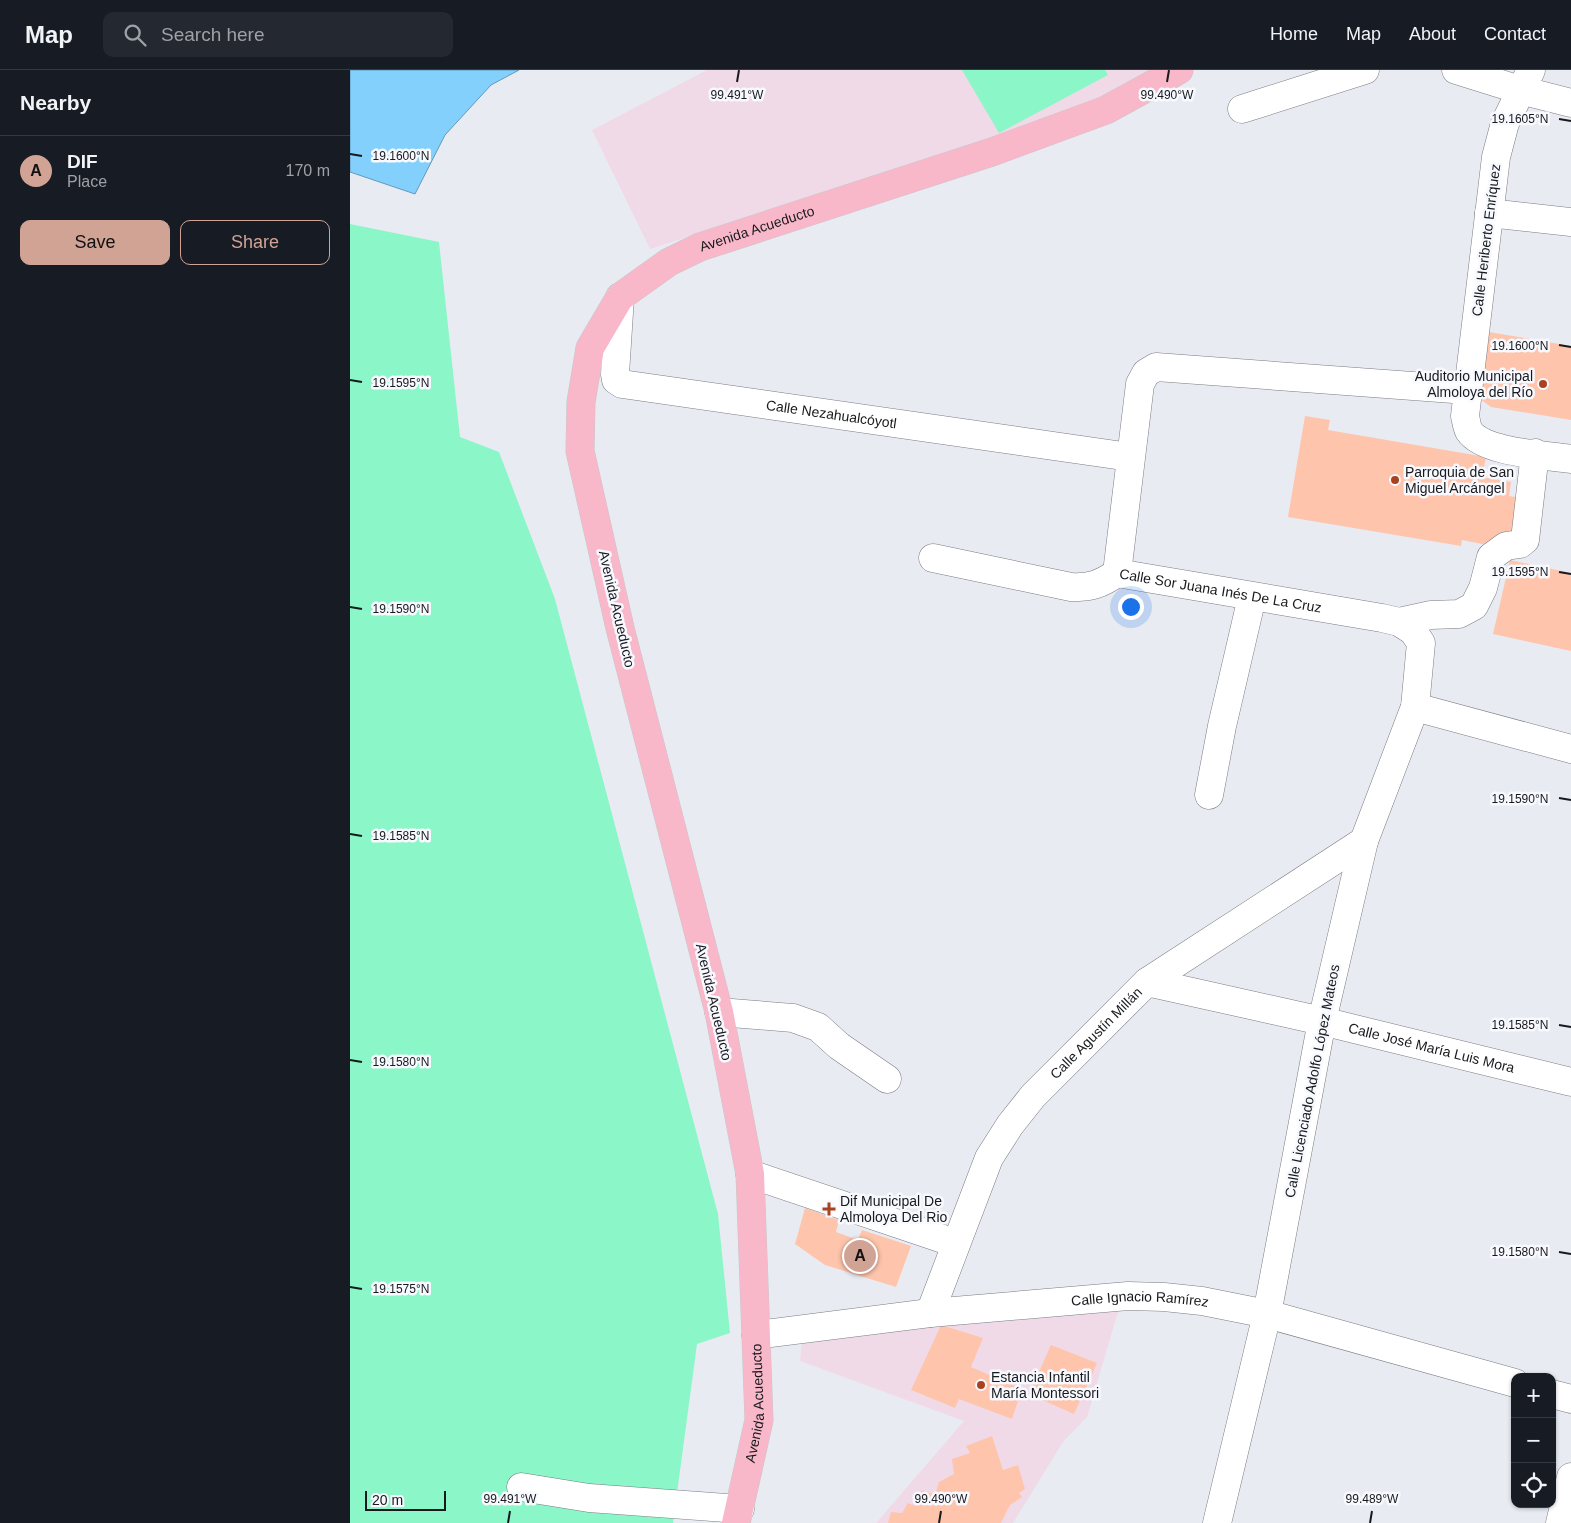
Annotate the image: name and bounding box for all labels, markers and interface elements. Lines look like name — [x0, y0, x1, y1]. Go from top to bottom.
search box — [103, 12, 453, 57]
text: Map — [25, 21, 73, 48]
icon: search — [121, 21, 149, 49]
text: Search here — [161, 24, 265, 45]
text: Home — [1270, 24, 1318, 44]
text: Map — [1346, 24, 1381, 44]
text: About — [1409, 24, 1456, 44]
text: Contact — [1484, 24, 1546, 44]
text: 99.491°W — [711, 88, 764, 102]
text: 99.490°W — [1141, 88, 1194, 102]
text: Nearby — [20, 91, 91, 114]
text: 19.1605°N — [1492, 112, 1548, 126]
text: 19.1600°N — [373, 149, 429, 163]
text: DIF — [67, 151, 98, 172]
text: A — [30, 162, 42, 179]
text: 170 m — [286, 162, 330, 179]
street label: Calle Heriberto Enríquez — [1469, 163, 1503, 317]
text: Place — [67, 173, 107, 190]
street label: Avenida Acueducto — [697, 202, 816, 255]
button: Save — [20, 220, 170, 265]
button: Share — [180, 220, 330, 265]
text: 19.1600°N — [1492, 339, 1548, 353]
place label: Auditorio Municipal Almoloya del Río — [1415, 368, 1533, 400]
text: 19.1595°N — [373, 376, 429, 390]
marker: Auditorio Municipal Almoloya del Río — [1537, 378, 1549, 390]
street label: Calle Nezahualcóyotl — [765, 397, 898, 431]
place label: Parroquia de San Miguel Arcángel — [1405, 464, 1514, 496]
marker: Parroquia de San Miguel Arcángel — [1389, 474, 1401, 486]
street label: Avenida Acueducto — [596, 549, 638, 669]
text: 19.1595°N — [1492, 565, 1548, 579]
street label: Calle Sor Juana Inés De La Cruz — [1118, 566, 1323, 616]
your location — [1118, 594, 1144, 620]
text: 19.1590°N — [373, 602, 429, 616]
text: 19.1590°N — [1492, 792, 1548, 806]
text: 19.1585°N — [373, 829, 429, 843]
street label: Avenida Acueducto — [693, 942, 735, 1062]
street label: Calle Licenciado Adolfo López Mateos — [1281, 963, 1343, 1199]
street label: Calle Agustín Millán — [1047, 984, 1145, 1082]
text: 19.1585°N — [1492, 1018, 1548, 1032]
street label: Calle José María Luis Mora — [1347, 1020, 1516, 1076]
text: 19.1580°N — [373, 1055, 429, 1069]
place label: Dif Municipal De Almoloya Del Rio — [840, 1193, 948, 1225]
marker: Dif Municipal De Almoloya Del Rio — [822, 1202, 836, 1216]
pin: A — [844, 1237, 876, 1275]
text: 19.1580°N — [1492, 1245, 1548, 1259]
text: 19.1575°N — [373, 1282, 429, 1296]
street label: Calle Ignacio Ramírez — [1070, 1288, 1210, 1310]
street label: Avenida Acueducto — [742, 1343, 767, 1464]
place label: Estancia Infantil María Montessori — [991, 1369, 1099, 1401]
map controls — [1511, 1373, 1556, 1508]
button: + — [1511, 1373, 1556, 1418]
marker: Estancia Infantil María Montessori — [975, 1379, 987, 1391]
button: − — [1511, 1418, 1556, 1463]
button: locate — [1511, 1463, 1556, 1508]
scale bar — [365, 1488, 446, 1511]
text: 20 m — [372, 1492, 403, 1508]
text: 99.491°W — [484, 1492, 537, 1506]
text: 99.490°W — [915, 1492, 968, 1506]
text: 99.489°W — [1346, 1492, 1399, 1506]

